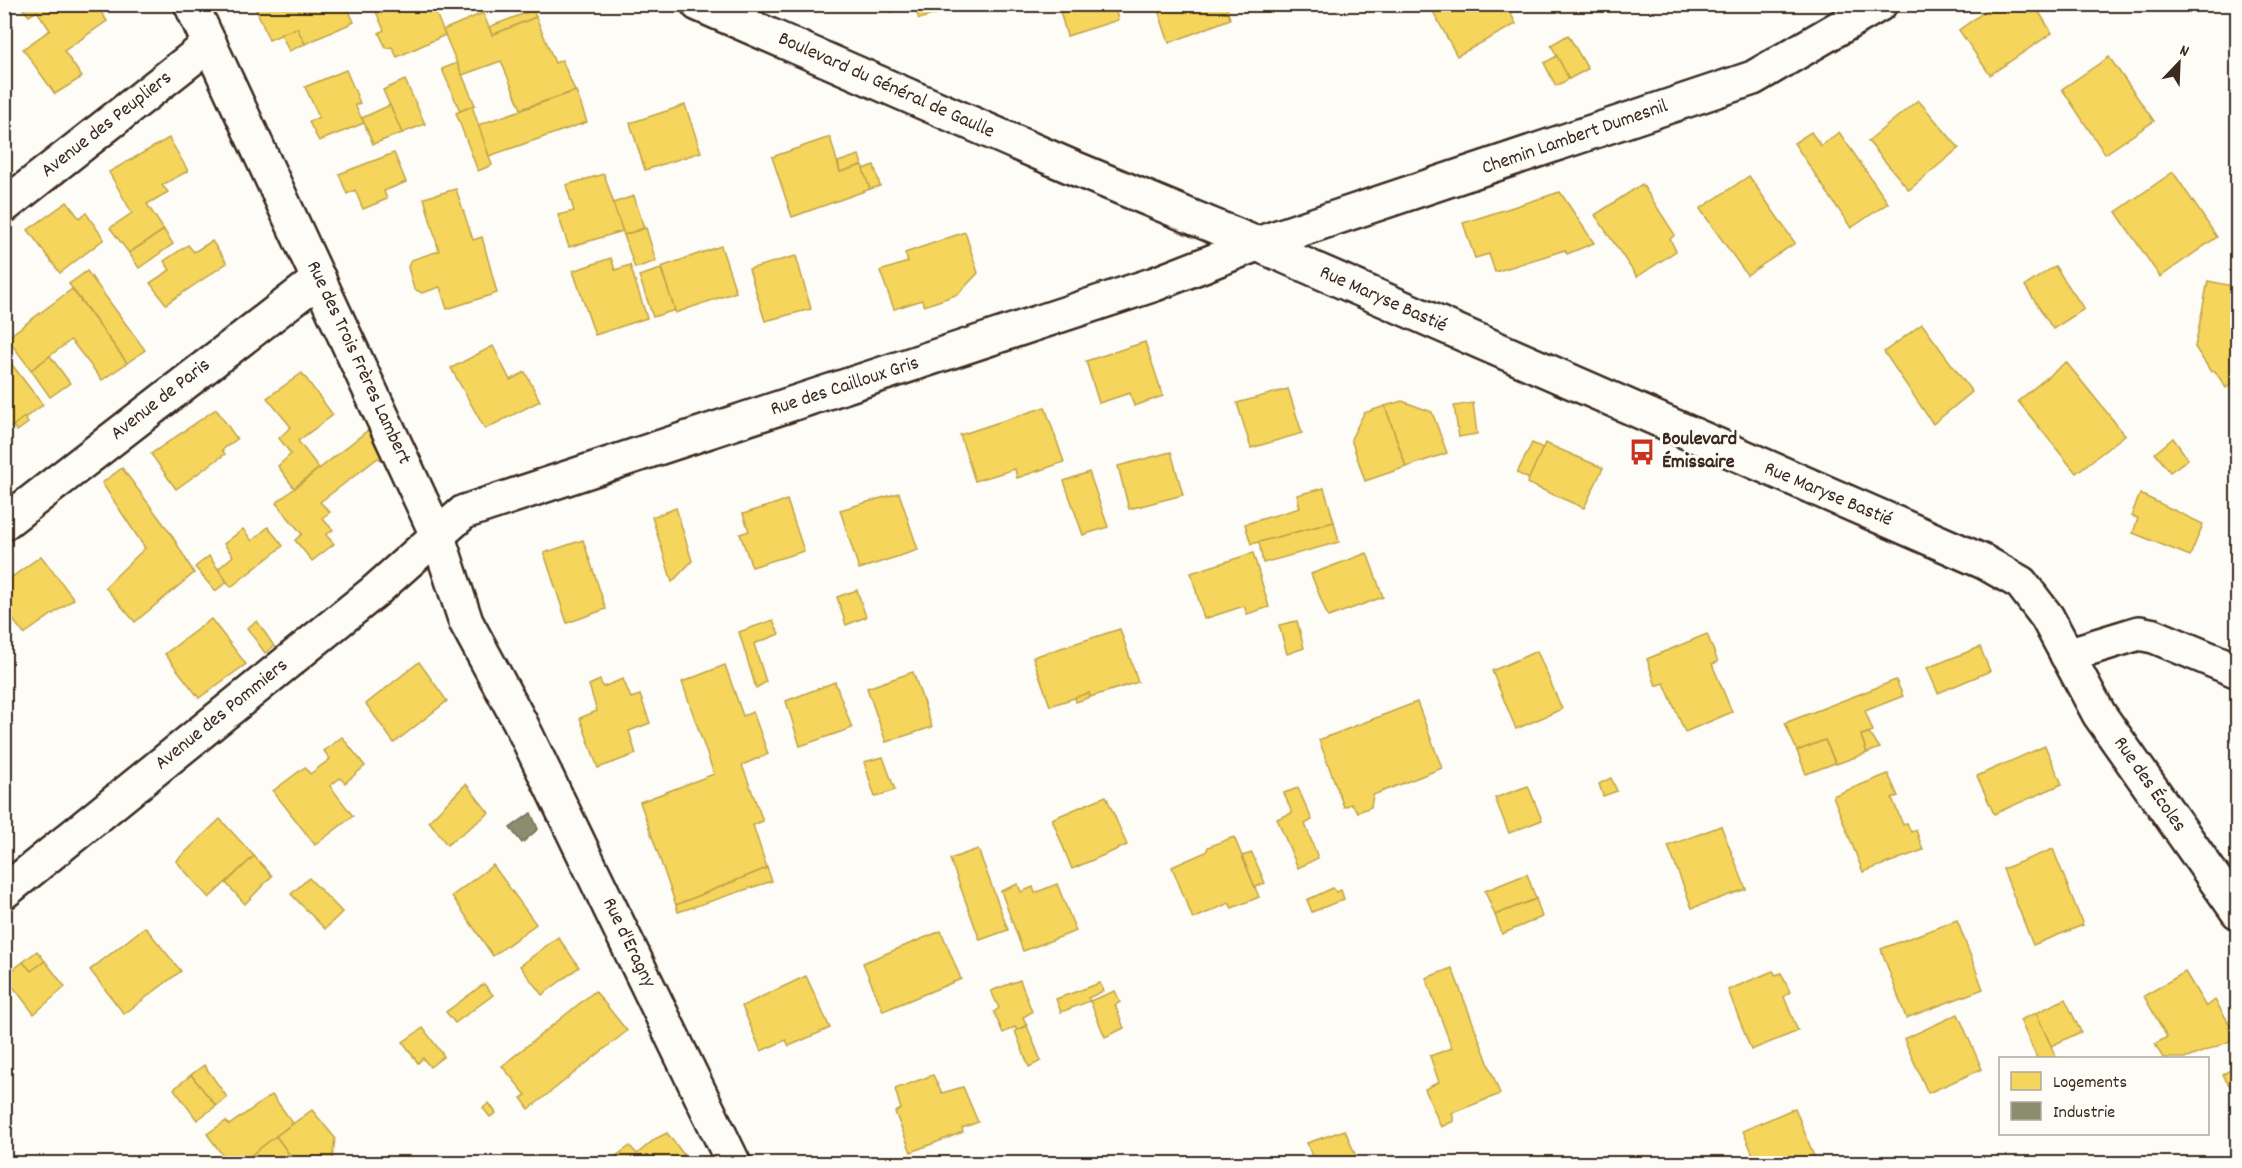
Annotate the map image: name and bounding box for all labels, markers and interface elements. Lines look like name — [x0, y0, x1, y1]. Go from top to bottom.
street label: Boulevard du Général de Gaulle — [773, 26, 999, 146]
north arrow — [2149, 33, 2209, 93]
text: N — [2176, 39, 2192, 64]
street label: Avenue des Peupliers — [36, 65, 178, 185]
street label: Chemin Lambert Dumesnil — [1478, 93, 1672, 183]
street label: Rue des Trois Frères Lambert — [298, 257, 418, 469]
street label: Rue Maryse Bastié — [1315, 259, 1451, 341]
street label: Rue des Cailloux Gris — [767, 350, 923, 424]
street label: Avenue de Paris — [105, 352, 217, 448]
place label: Boulevard Émissaire — [1662, 426, 1737, 477]
bus stop icon: Boulevard Émissaire — [1627, 437, 1657, 467]
street label: Rue Maryse Bastié — [1759, 455, 1897, 535]
street label: Avenue des Pommiers — [149, 652, 295, 778]
street label: Rue des Écoles — [2106, 732, 2192, 838]
street label: Rue d'Eragny — [594, 893, 662, 994]
legend — [1999, 1057, 2209, 1135]
text: Logements — [2053, 1071, 2127, 1096]
text: Industrie — [2053, 1101, 2115, 1126]

